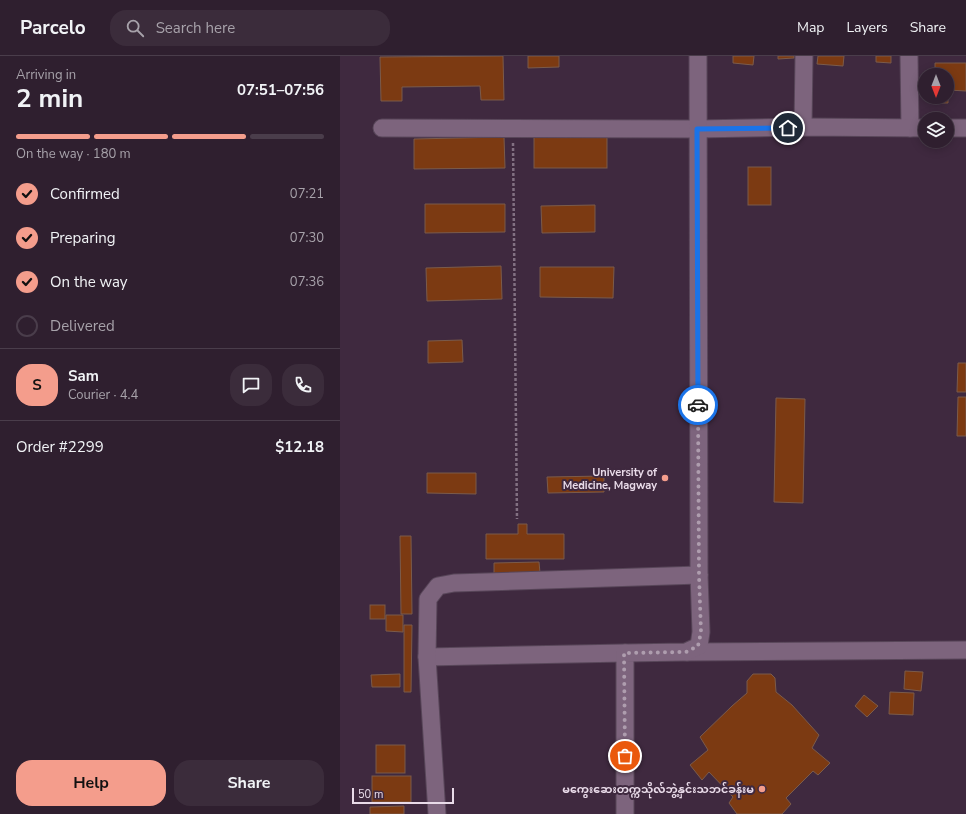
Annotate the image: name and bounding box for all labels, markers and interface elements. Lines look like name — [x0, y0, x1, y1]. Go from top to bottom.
search box — [110, 10, 390, 46]
text: Parcelo — [20, 15, 86, 41]
icon: search — [124, 17, 146, 39]
text: Search here — [156, 18, 235, 38]
text: Map — [797, 18, 824, 37]
text: Layers — [846, 18, 888, 37]
text: Share — [910, 18, 946, 37]
text: Arriving in — [16, 66, 76, 84]
north arrow — [918, 68, 954, 104]
map controls — [918, 68, 954, 148]
text: 07:51–07:56 — [237, 80, 324, 100]
text: 2 min — [16, 81, 83, 116]
pin — [771, 111, 805, 145]
button: layers — [918, 112, 954, 148]
icon: home — [777, 117, 799, 139]
text: On the way · 180 m — [16, 145, 131, 163]
icon: check — [16, 183, 38, 205]
text: Confirmed — [50, 184, 120, 204]
text: 07:21 — [290, 185, 324, 203]
icon: check — [16, 227, 38, 249]
text: Preparing — [50, 228, 115, 248]
text: 07:30 — [290, 229, 324, 247]
icon: check — [16, 271, 38, 293]
text: On the way — [50, 272, 128, 292]
text: 07:36 — [290, 273, 324, 291]
text: Delivered — [50, 316, 115, 336]
button: chat — [230, 364, 272, 406]
button: phone — [282, 364, 324, 406]
text: Sam — [68, 366, 99, 386]
text: S — [32, 375, 42, 395]
courier — [678, 385, 718, 425]
text: Courier · 4.4 — [68, 386, 138, 404]
icon: car — [687, 394, 709, 416]
text: Order #2299 — [16, 437, 104, 457]
text: $12.18 — [275, 437, 324, 457]
place label: University of Medicine, Magway — [563, 465, 658, 493]
marker: University of Medicine, Magway — [660, 473, 670, 483]
pin — [608, 739, 642, 773]
icon: bag — [614, 745, 636, 767]
button: Help — [16, 760, 166, 806]
button: Share — [174, 760, 324, 806]
place label: မကွေးဆေးတက္ကသိုလ်ဘွဲ့နှင်းသဘင်ခန်းမ — [562, 782, 754, 799]
marker: မကွေးဆေးတက္ကသိုလ်ဘွဲ့နှင်းသဘင်ခန်းမ — [757, 784, 767, 794]
scale bar — [352, 786, 454, 805]
text: 50 m — [358, 787, 383, 802]

